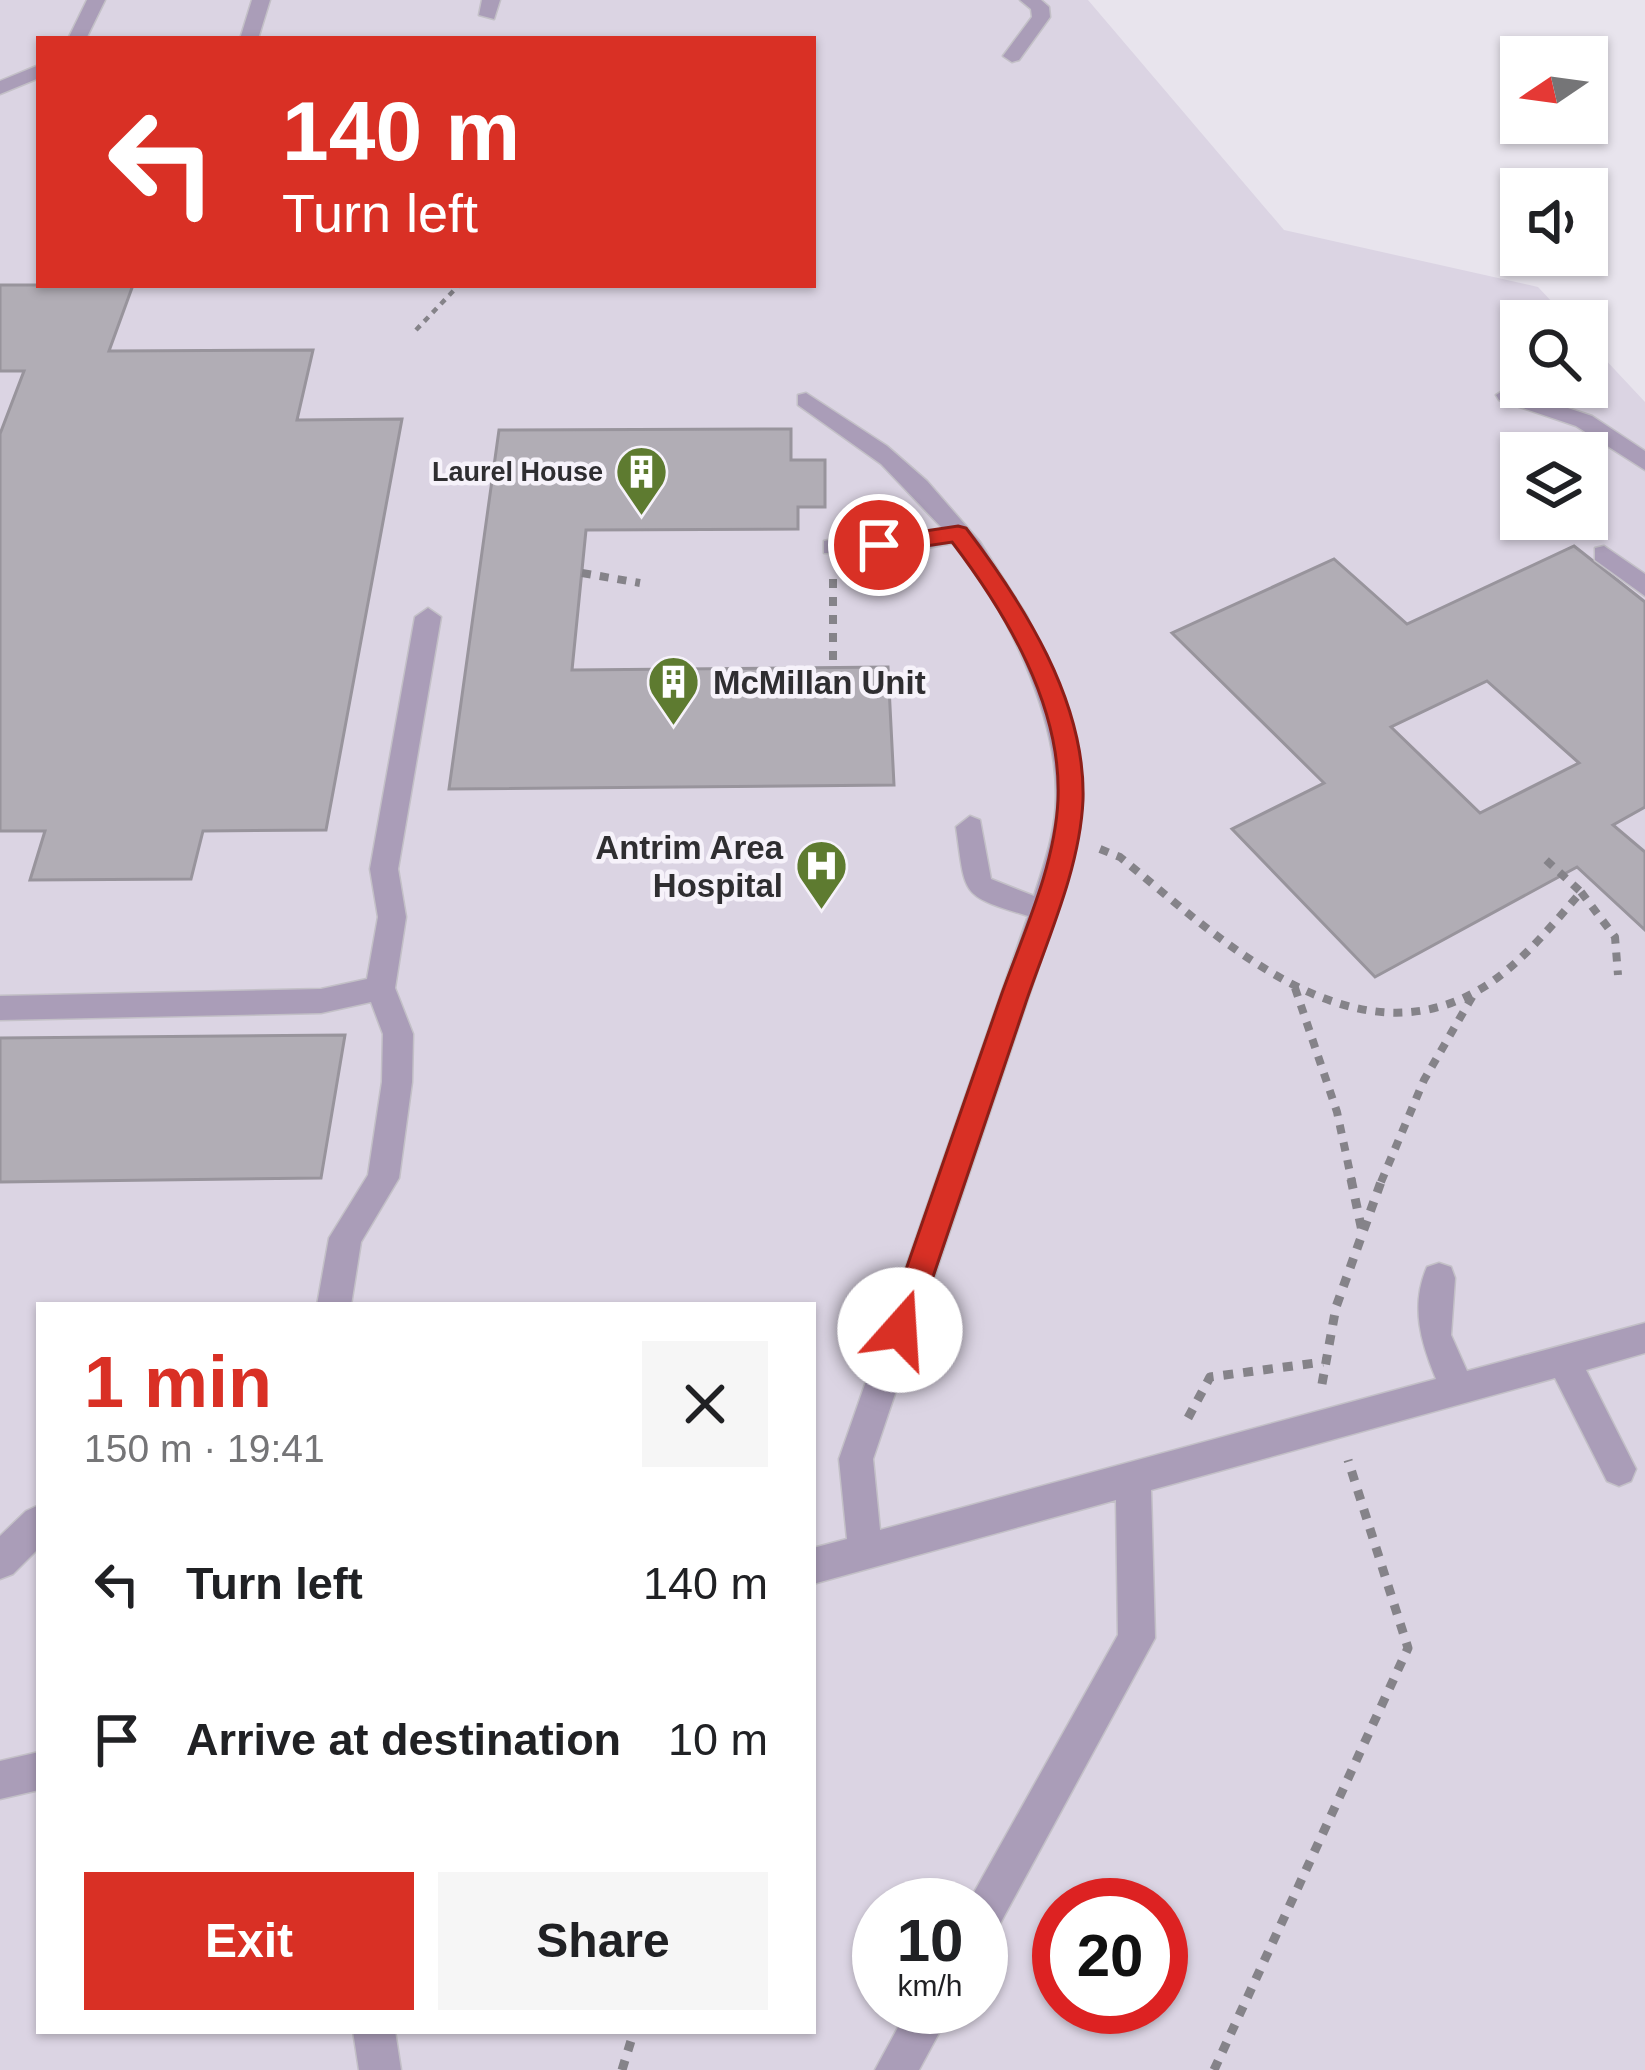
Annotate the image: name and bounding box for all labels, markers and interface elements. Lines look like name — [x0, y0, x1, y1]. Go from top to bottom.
north arrow — [1500, 36, 1608, 144]
map controls — [1500, 36, 1608, 540]
icon: left — [84, 84, 240, 240]
text: 140 m — [282, 84, 520, 178]
button: sound — [1500, 168, 1608, 276]
text: Turn left — [282, 183, 478, 243]
button: search — [1500, 300, 1608, 408]
button: layers — [1500, 432, 1608, 540]
building icon: Laurel House — [614, 444, 670, 518]
place label: Laurel House — [432, 457, 603, 487]
pin — [828, 494, 930, 596]
icon: arrive — [846, 512, 912, 578]
building icon: McMillan Unit — [646, 654, 702, 728]
place label: McMillan Unit — [713, 664, 926, 701]
place label: Antrim Area Hospital — [595, 829, 784, 904]
hospital icon: Antrim Area Hospital — [794, 838, 850, 912]
position arrow — [837, 1267, 963, 1393]
button: close — [642, 1341, 768, 1467]
text: 1 min — [84, 1342, 272, 1422]
text: 150 m · 19:41 — [84, 1427, 325, 1470]
icon: left — [84, 1551, 150, 1617]
text: Turn left — [186, 1558, 363, 1609]
text: 140 m — [643, 1558, 768, 1609]
icon: arrive — [84, 1707, 150, 1773]
text: Arrive at destination — [186, 1714, 621, 1765]
text: 10 m — [668, 1714, 768, 1765]
button: Exit — [84, 1872, 414, 2010]
button: Share — [438, 1872, 768, 2010]
speed limit sign: 20 — [1032, 1878, 1188, 2034]
text: 10 — [897, 1907, 963, 1974]
text: km/h — [897, 1969, 963, 2002]

